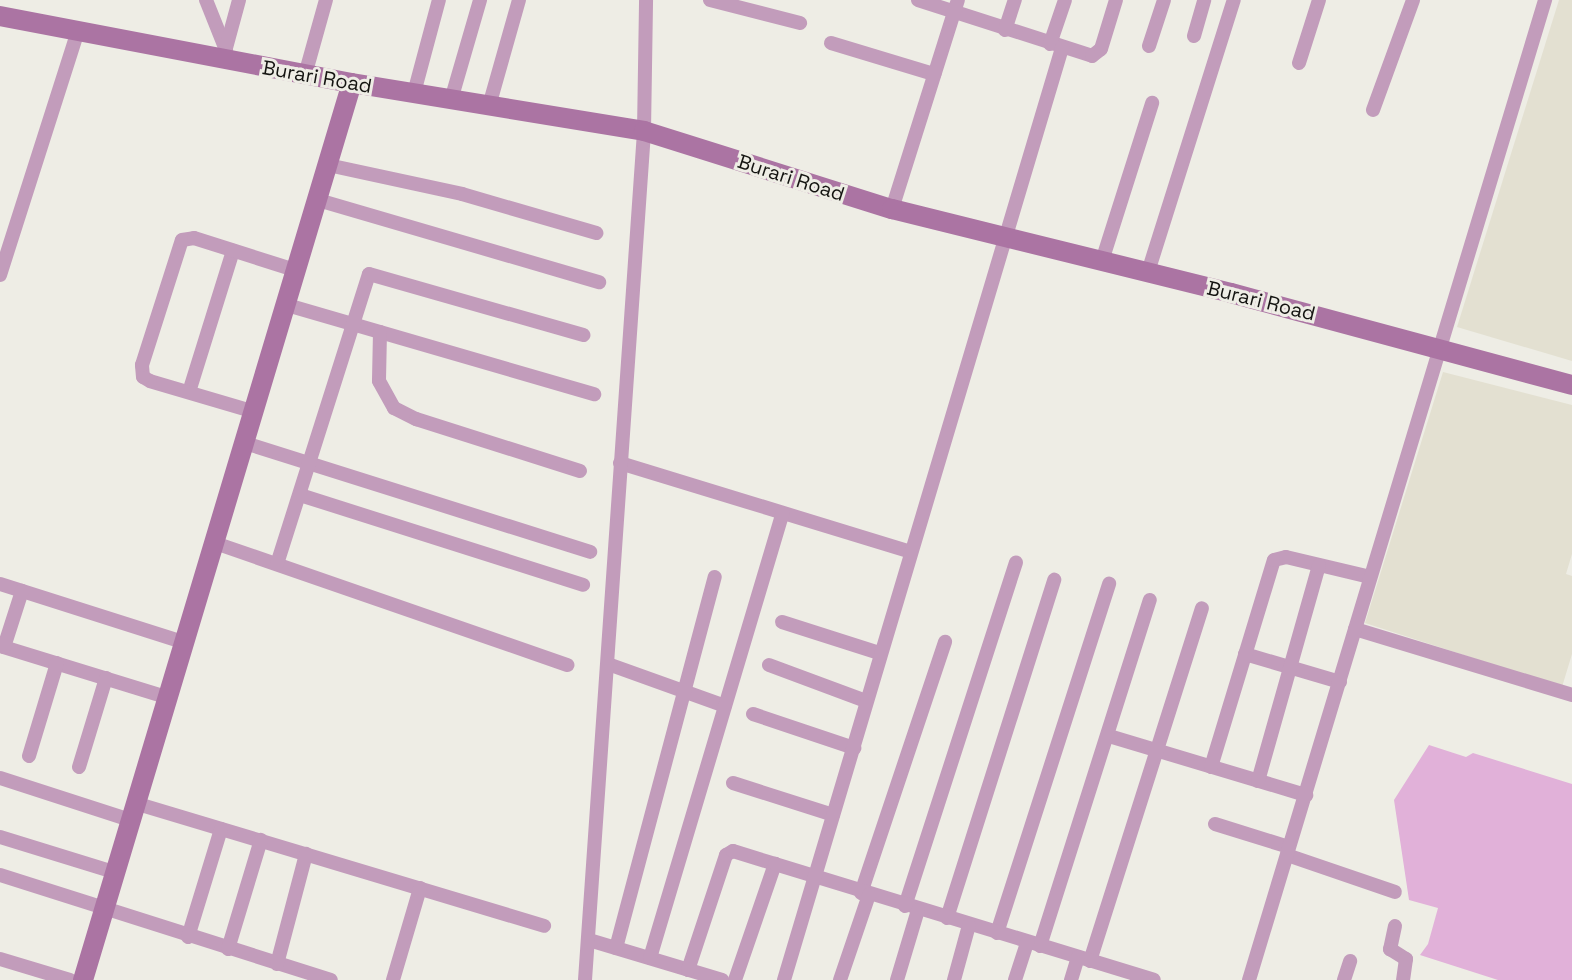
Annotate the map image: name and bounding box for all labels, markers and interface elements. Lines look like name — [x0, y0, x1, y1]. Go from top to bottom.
street label: Burari Road — [260, 56, 374, 98]
street label: Burari Road — [735, 149, 847, 207]
street label: Burari Road — [1204, 276, 1318, 326]

